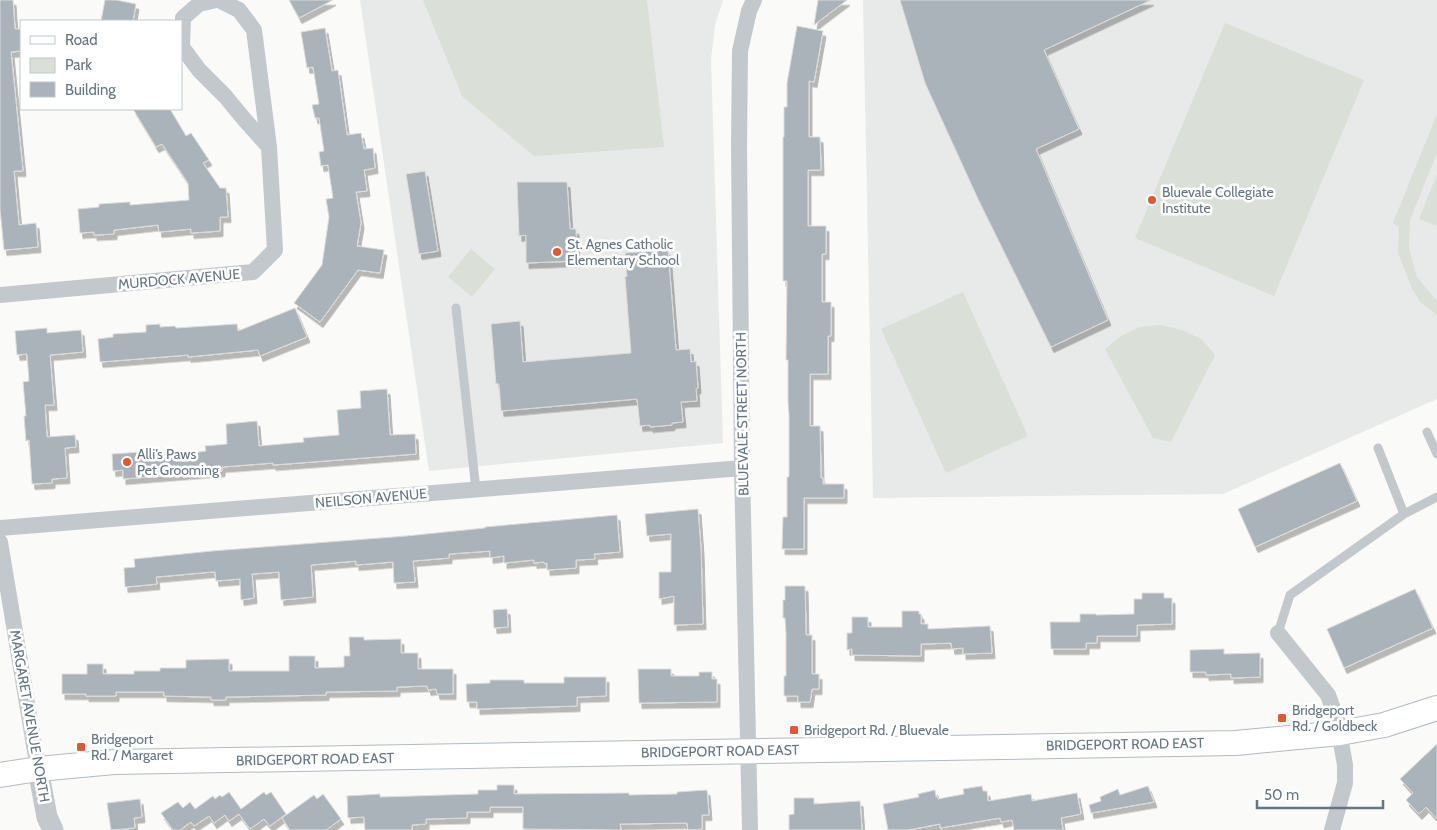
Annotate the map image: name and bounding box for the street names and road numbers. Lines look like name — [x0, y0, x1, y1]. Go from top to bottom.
street label: MURDOCK AVENUE — [117, 265, 241, 293]
street label: BLUEVALE STREET NORTH — [732, 332, 752, 496]
street label: NEILSON AVENUE — [314, 484, 428, 512]
street label: MARGARET AVENUE NORTH — [6, 628, 54, 804]
street label: BRIDGEPORT ROAD EAST — [1046, 734, 1205, 754]
street label: BRIDGEPORT ROAD EAST — [641, 741, 800, 761]
street label: BRIDGEPORT ROAD EAST — [236, 749, 395, 769]

